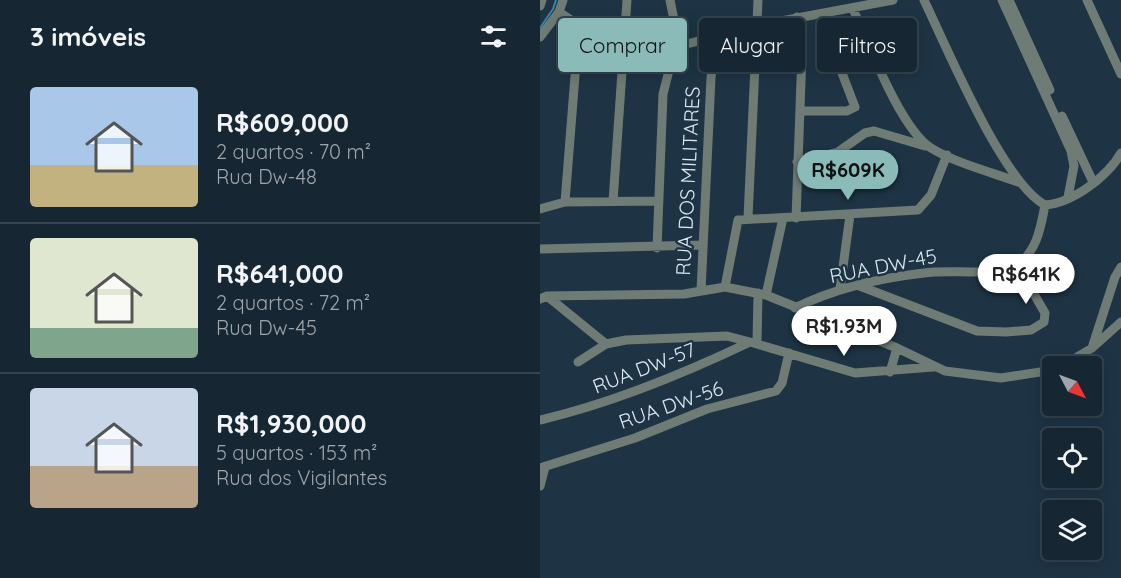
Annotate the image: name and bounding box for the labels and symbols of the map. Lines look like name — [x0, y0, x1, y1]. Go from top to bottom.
street label: RUA DOS MILITARES — [670, 86, 705, 276]
pin: R$609K — [799, 150, 897, 201]
street label: RUA DW-45 — [827, 243, 939, 288]
pin: R$641K — [977, 254, 1075, 305]
pin: R$1.93M — [789, 306, 899, 357]
street label: RUA DW-57 — [589, 336, 699, 399]
north arrow — [1042, 356, 1102, 416]
street label: RUA DW-56 — [615, 375, 727, 434]

